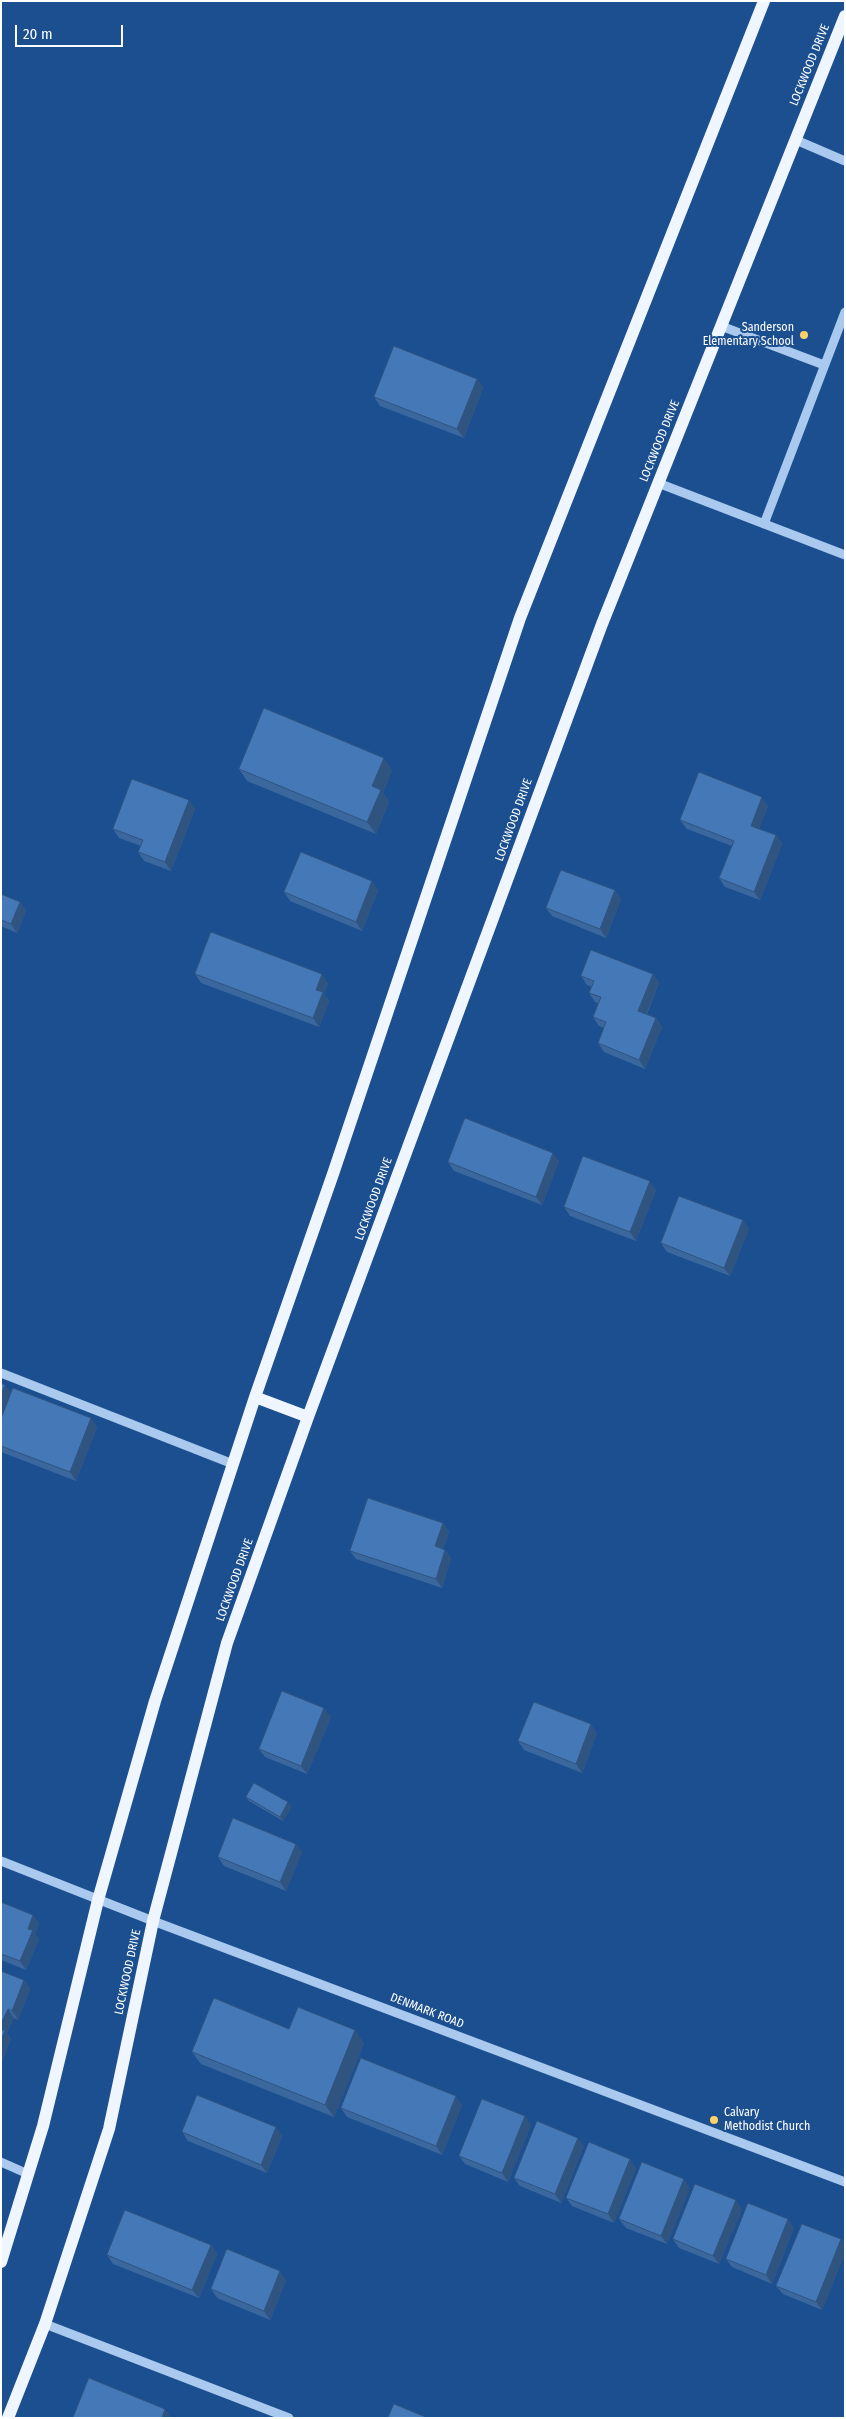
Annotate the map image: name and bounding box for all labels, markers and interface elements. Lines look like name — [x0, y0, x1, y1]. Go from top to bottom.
scale bar — [18, 15, 125, 47]
street label: LOCKWOOD DRIVE — [787, 22, 833, 108]
text: 20 m — [23, 25, 53, 43]
place label: Sanderson Elementary School — [703, 321, 794, 349]
marker: Sanderson Elementary School — [798, 329, 810, 341]
street label: LOCKWOOD DRIVE — [637, 398, 683, 484]
street label: LOCKWOOD DRIVE — [492, 777, 536, 863]
street label: LOCKWOOD DRIVE — [352, 1156, 396, 1242]
street label: LOCKWOOD DRIVE — [213, 1537, 257, 1623]
street label: LOCKWOOD DRIVE — [112, 1928, 144, 2016]
street label: DENMARK ROAD — [388, 1990, 466, 2032]
place label: Calvary Methodist Church — [724, 2106, 810, 2134]
marker: Calvary Methodist Church — [708, 2114, 720, 2126]

